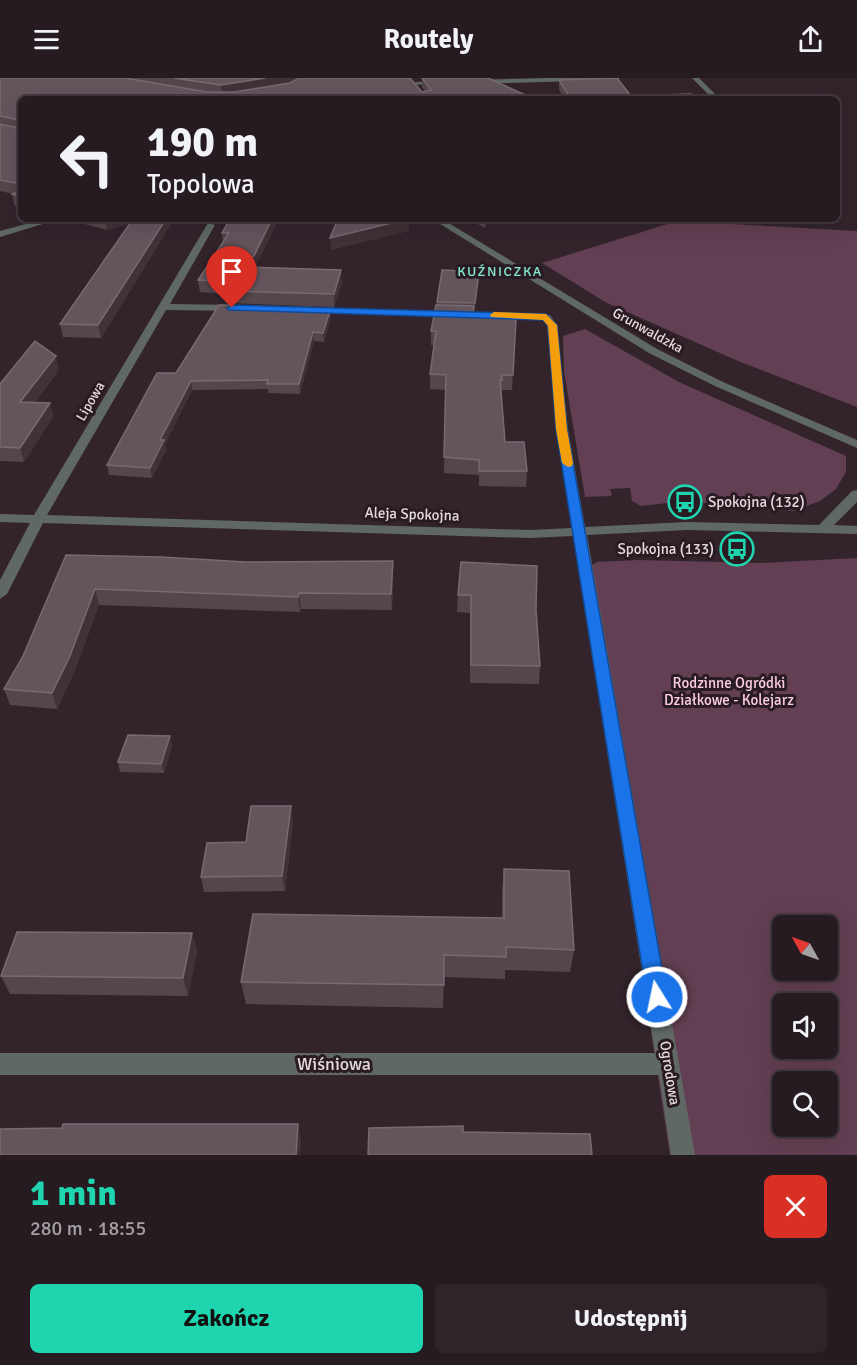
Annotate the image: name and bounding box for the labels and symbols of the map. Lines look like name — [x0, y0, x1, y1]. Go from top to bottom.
pin — [206, 246, 257, 308]
district label: KUŹNICZKA — [457, 263, 543, 280]
street label: Grunwaldzka — [609, 304, 686, 357]
street label: Lipowa — [72, 379, 108, 424]
bus stop icon: Spokojna (132) — [667, 484, 703, 520]
place label: Spokojna (132) — [708, 493, 805, 511]
street label: Aleja Spokojna — [364, 503, 460, 525]
bus stop icon: Spokojna (133) — [719, 531, 755, 567]
place label: Spokojna (133) — [617, 540, 714, 558]
park label: Rodzinne Ogródki Działkowe - Kolejarz — [664, 674, 794, 709]
north arrow — [772, 915, 838, 981]
position arrow — [625, 965, 689, 1029]
street label: Ogrodowa — [656, 1040, 684, 1106]
street label: Wiśniowa — [297, 1053, 371, 1075]

